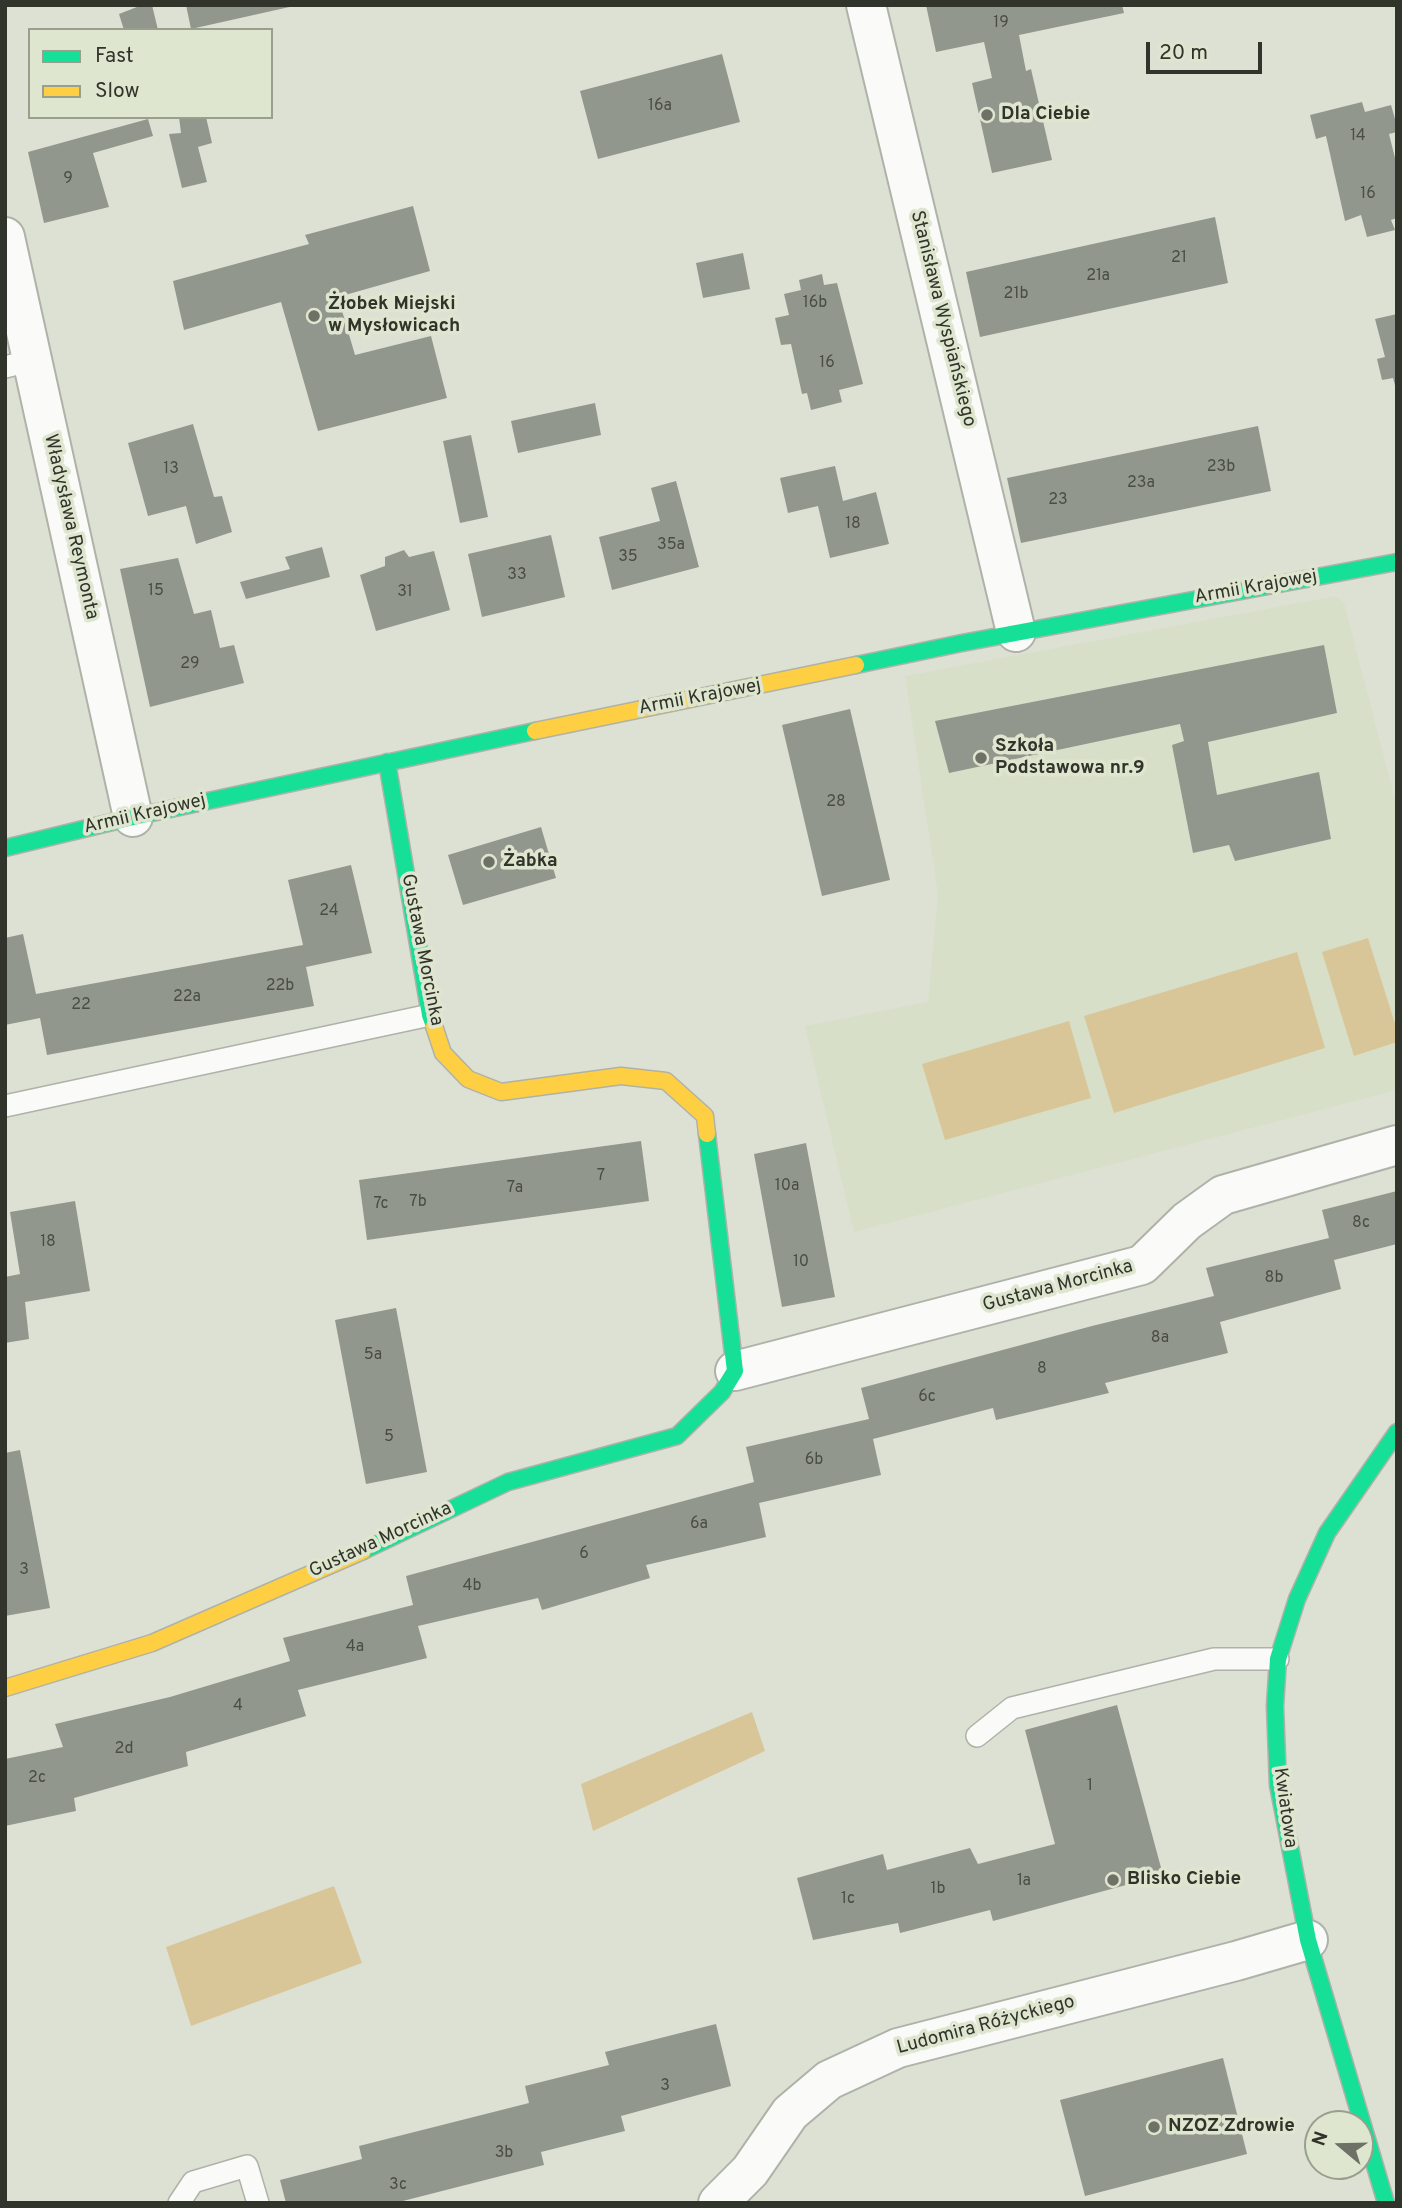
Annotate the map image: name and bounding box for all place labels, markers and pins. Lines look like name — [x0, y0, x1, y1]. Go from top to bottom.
place label: Dla Ciebie — [1001, 104, 1090, 126]
marker: Dla Ciebie — [979, 107, 995, 123]
place label: Żłobek Miejski w Mysłowicach — [328, 294, 460, 338]
marker: Żłobek Miejski w Mysłowicach — [306, 308, 322, 324]
place label: Szkoła Podstawowa nr.9 — [995, 736, 1145, 780]
marker: Szkoła Podstawowa nr.9 — [973, 750, 989, 766]
place label: Żabka — [503, 851, 558, 873]
marker: Żabka — [481, 854, 497, 870]
place label: Blisko Ciebie — [1127, 1869, 1241, 1891]
marker: Blisko Ciebie — [1105, 1872, 1121, 1888]
place label: NZOZ Zdrowie — [1168, 2116, 1295, 2138]
marker: NZOZ Zdrowie — [1146, 2119, 1162, 2135]

